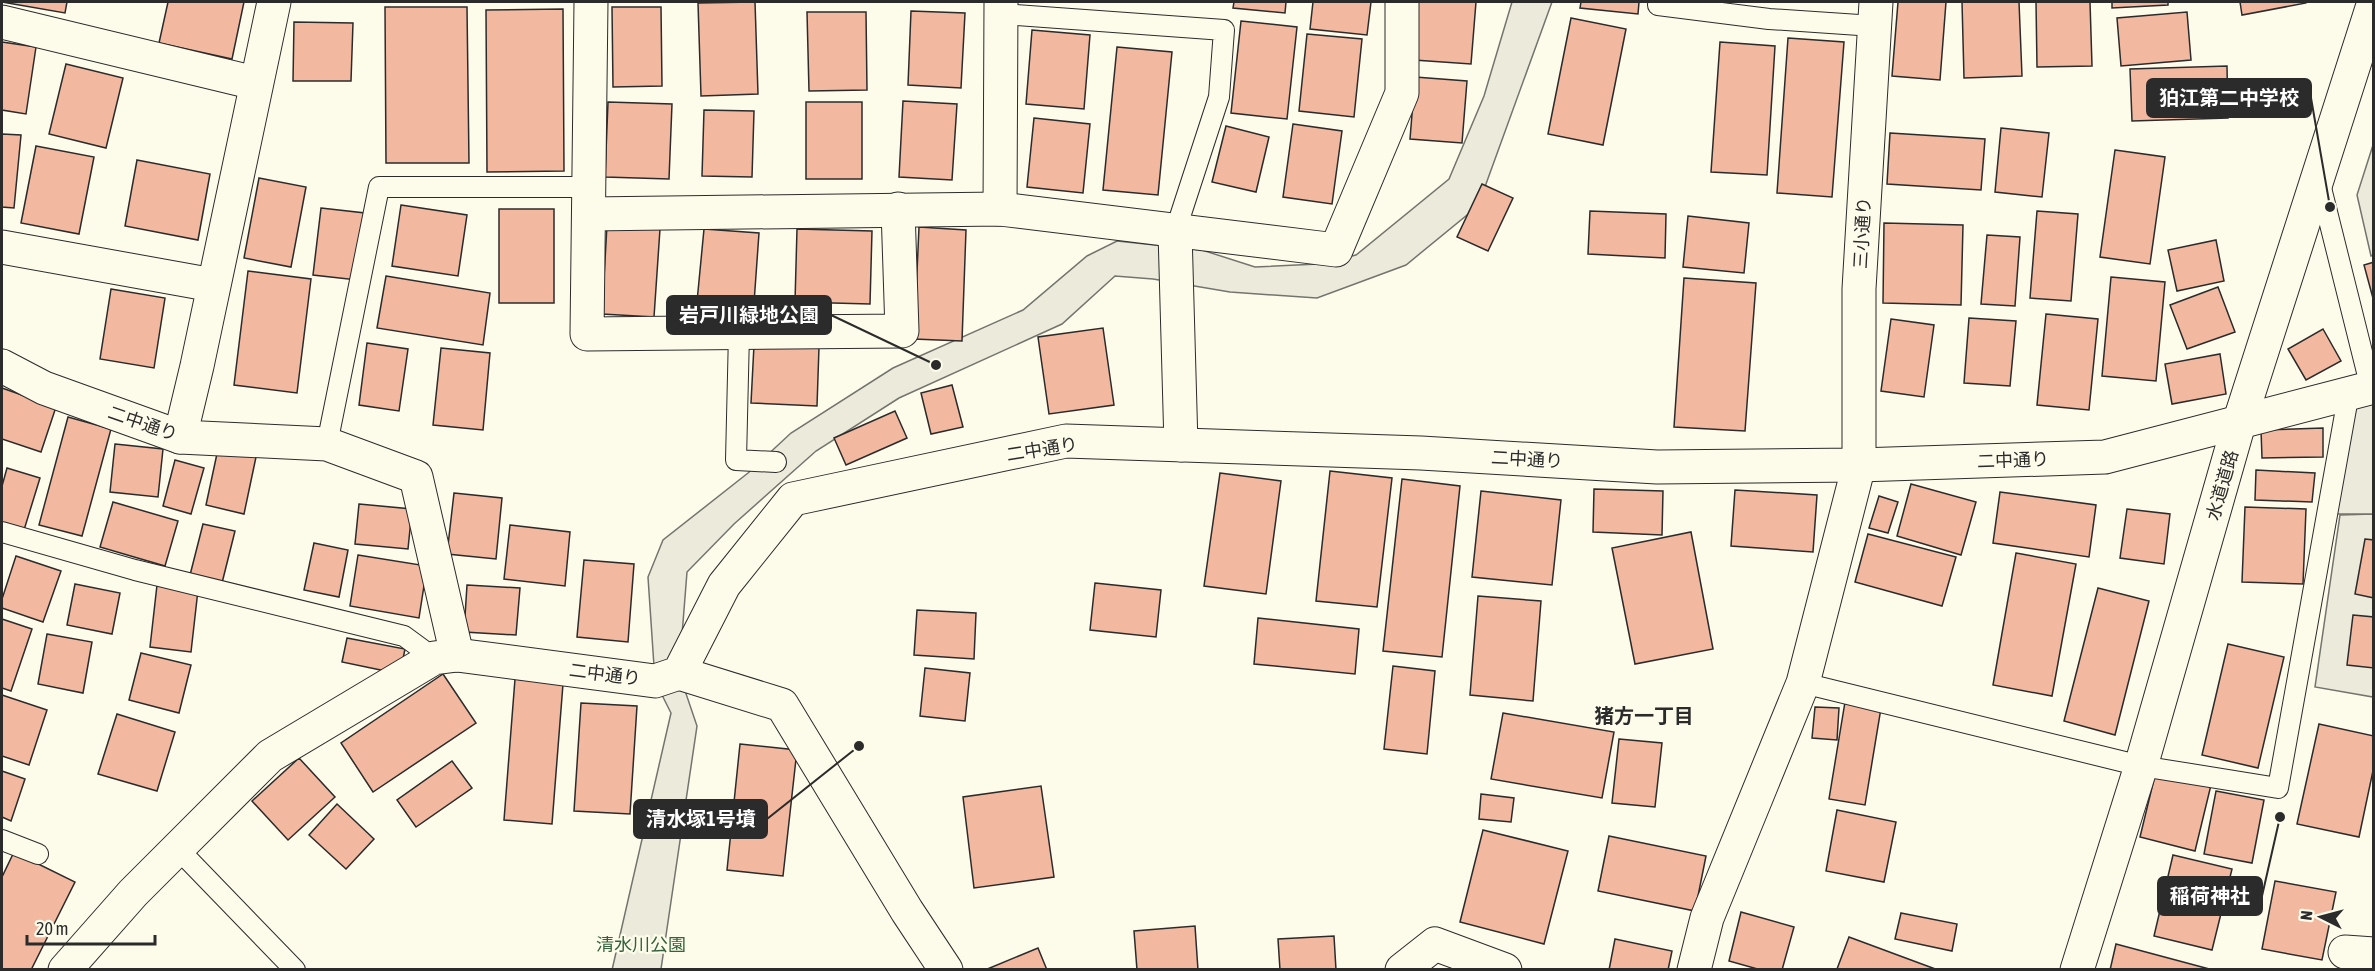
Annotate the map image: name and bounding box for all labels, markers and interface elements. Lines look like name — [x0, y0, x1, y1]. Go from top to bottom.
callout: 狛江第二中学校 — [2147, 79, 2311, 117]
text: 狛江第二中学校 — [2159, 86, 2299, 109]
street label: 三小通り — [1850, 196, 1874, 270]
callout: 岩戸川緑地公園 — [667, 296, 831, 334]
text: 岩戸川緑地公園 — [679, 303, 819, 326]
street label: 二中通り — [106, 401, 180, 445]
street label: 二中通り — [1005, 433, 1079, 465]
street label: 二中通り — [1490, 447, 1564, 471]
street label: 二中通り — [1977, 448, 2049, 472]
street label: 水道道路 — [2202, 448, 2242, 522]
street label: 二中通り — [568, 659, 642, 689]
district label: 猪方一丁目 — [1594, 704, 1694, 727]
callout: 清水塚1号墳 — [634, 800, 767, 838]
text: 清水塚1号墳 — [646, 807, 756, 830]
callout: 稲荷神社 — [2158, 877, 2262, 915]
text: 稲荷神社 — [2170, 884, 2250, 907]
north arrow — [2291, 887, 2351, 947]
scale bar — [27, 908, 154, 946]
text: N — [2297, 910, 2316, 921]
text: 20 m — [36, 918, 68, 939]
park label: 清水川公園 — [596, 934, 686, 955]

